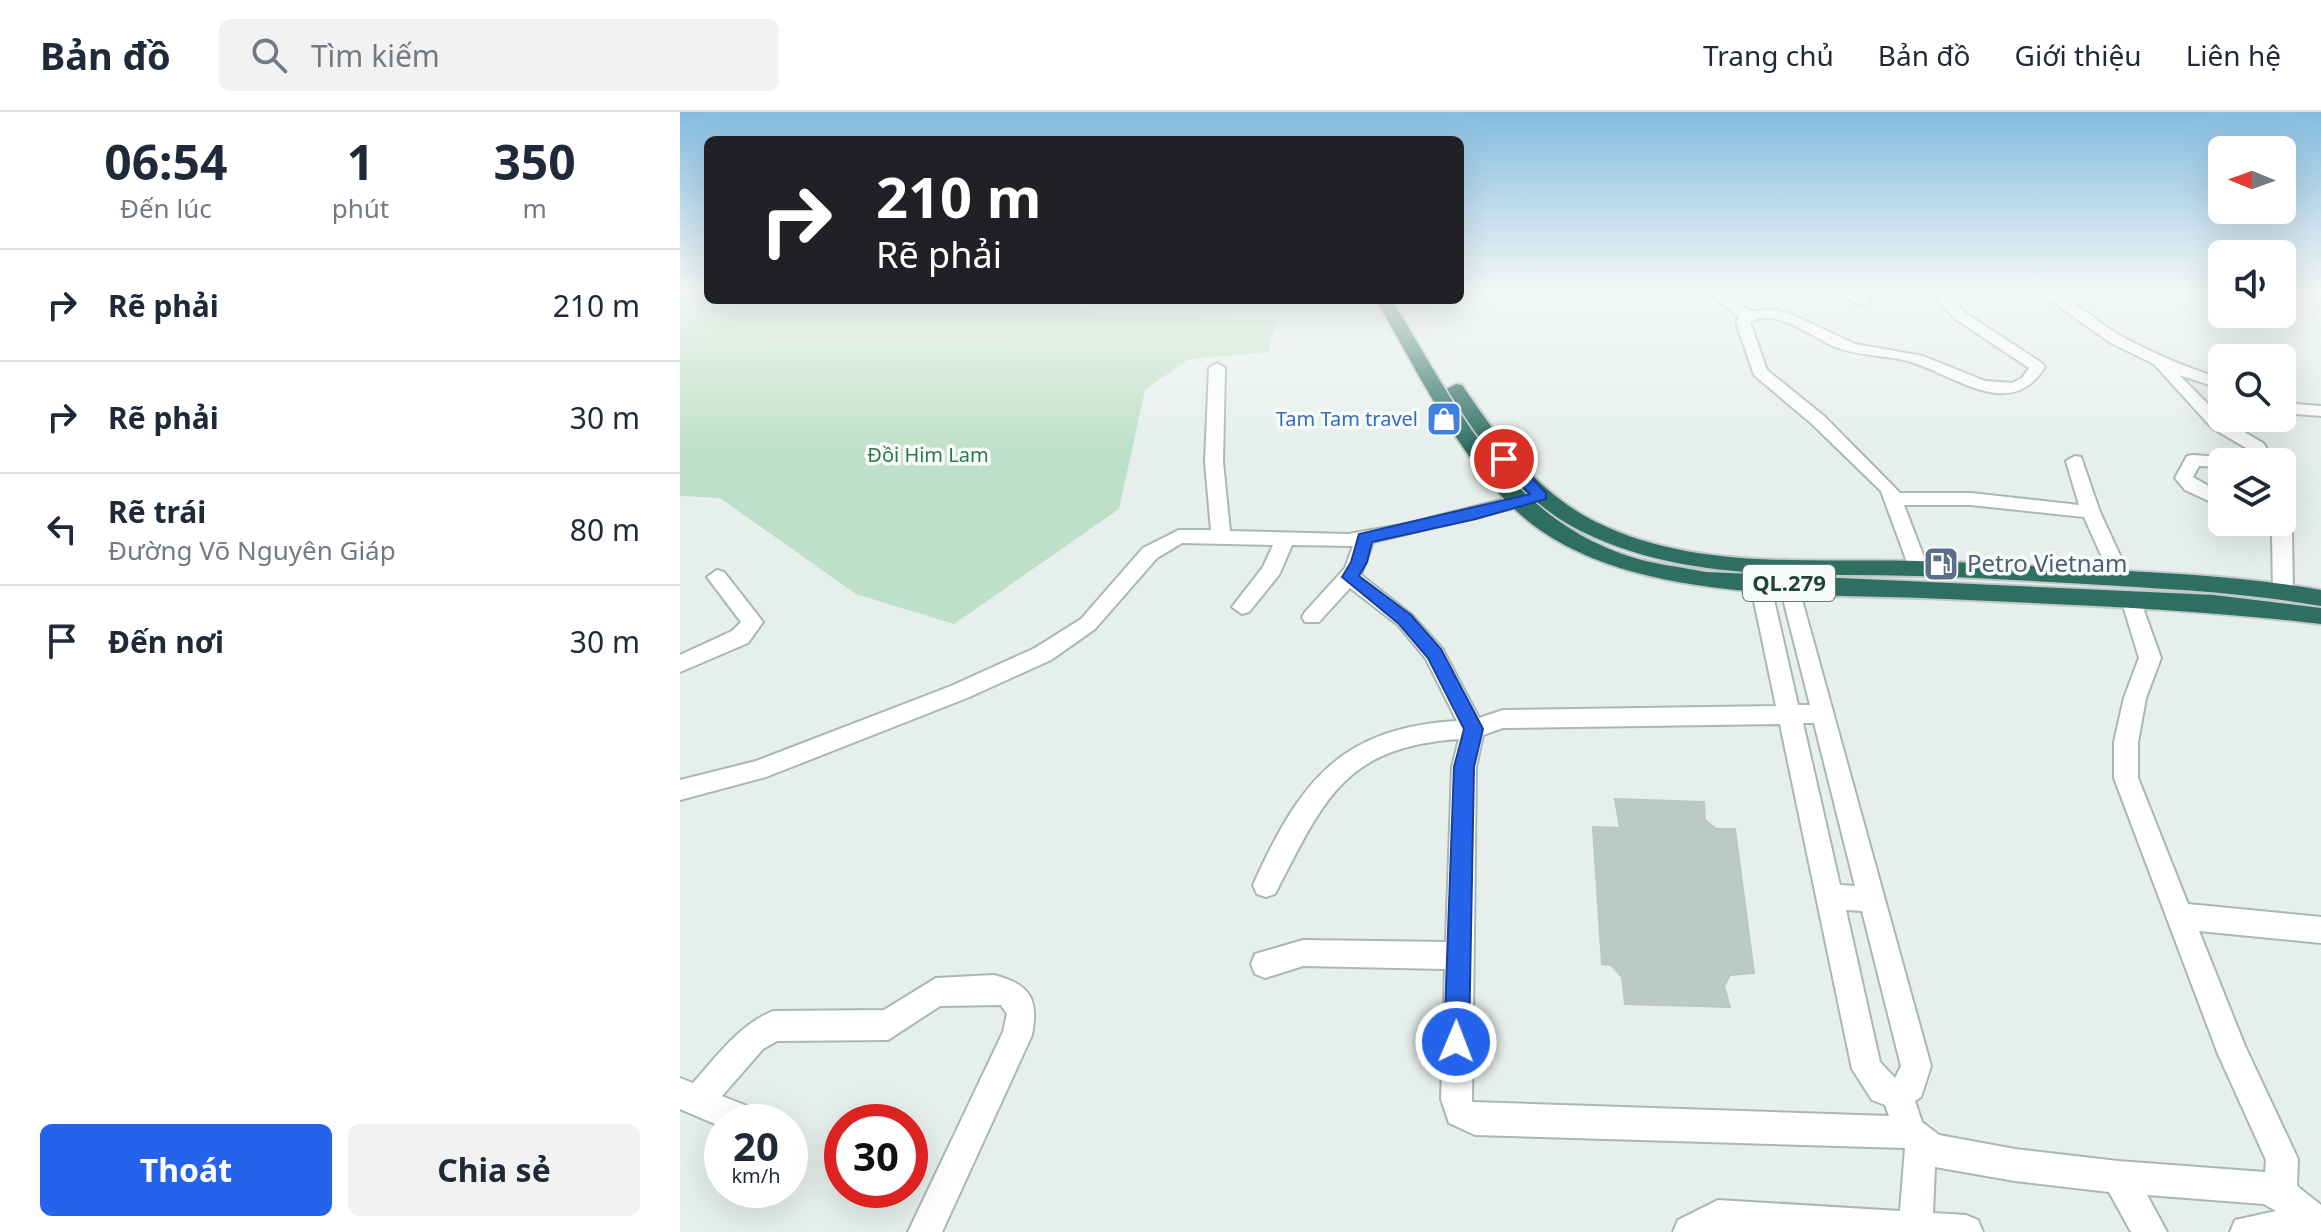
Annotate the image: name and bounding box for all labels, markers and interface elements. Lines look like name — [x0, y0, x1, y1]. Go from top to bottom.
search box — [219, 19, 779, 91]
text: Bản đồ — [40, 29, 171, 81]
icon: search — [247, 33, 291, 77]
text: Tìm kiếm — [311, 35, 440, 76]
text: Trang chủ — [1703, 36, 1834, 74]
text: Bản đồ — [1878, 36, 1971, 74]
text: Giới thiệu — [2015, 36, 2142, 74]
text: Liên hệ — [2186, 36, 2281, 74]
text: 06:54 — [104, 129, 228, 194]
text: 1 — [347, 129, 374, 194]
text: 350 — [493, 129, 576, 194]
north arrow — [2208, 136, 2296, 224]
map controls — [2208, 136, 2296, 536]
text: 210 m — [876, 158, 1041, 234]
icon: right — [744, 168, 848, 272]
text: Đến lúc — [120, 190, 212, 226]
text: phút — [332, 190, 389, 226]
text: m — [522, 190, 547, 226]
text: Rẽ phải — [876, 230, 1002, 279]
button: sound — [2208, 240, 2296, 328]
icon: right — [40, 283, 84, 327]
text: Rẽ phải — [108, 285, 219, 326]
text: 210 m — [553, 285, 640, 326]
button: search — [2208, 344, 2296, 432]
icon: right — [40, 395, 84, 439]
text: Rẽ phải — [108, 397, 219, 438]
text: 30 m — [570, 397, 640, 438]
shop icon: Tam Tam travel — [1425, 400, 1463, 438]
place label: Tam Tam travel — [1276, 405, 1418, 432]
pin — [1470, 425, 1538, 493]
icon: arrive — [1482, 437, 1526, 481]
park label: Đồi Him Lam — [867, 441, 989, 468]
button: layers — [2208, 448, 2296, 536]
text: Rẽ trái — [108, 491, 206, 532]
icon: left — [40, 507, 84, 551]
text: 80 m — [570, 509, 640, 550]
text: Đường Võ Nguyên Giáp — [108, 532, 396, 568]
fuel station icon: Petro Vietnam — [1922, 545, 1960, 583]
place label: Petro Vietnam — [1967, 546, 2127, 579]
road number: QL.279 — [1743, 565, 1835, 601]
icon: arrive — [40, 619, 84, 663]
text: Đến nơi — [108, 621, 224, 662]
text: 30 m — [570, 621, 640, 662]
position arrow — [1414, 1000, 1498, 1084]
speed limit sign: 30 — [824, 1104, 928, 1208]
text: 20 — [733, 1118, 779, 1173]
button: Thoát — [40, 1124, 332, 1216]
button: Chia sẻ — [348, 1124, 640, 1216]
text: km/h — [731, 1162, 781, 1189]

